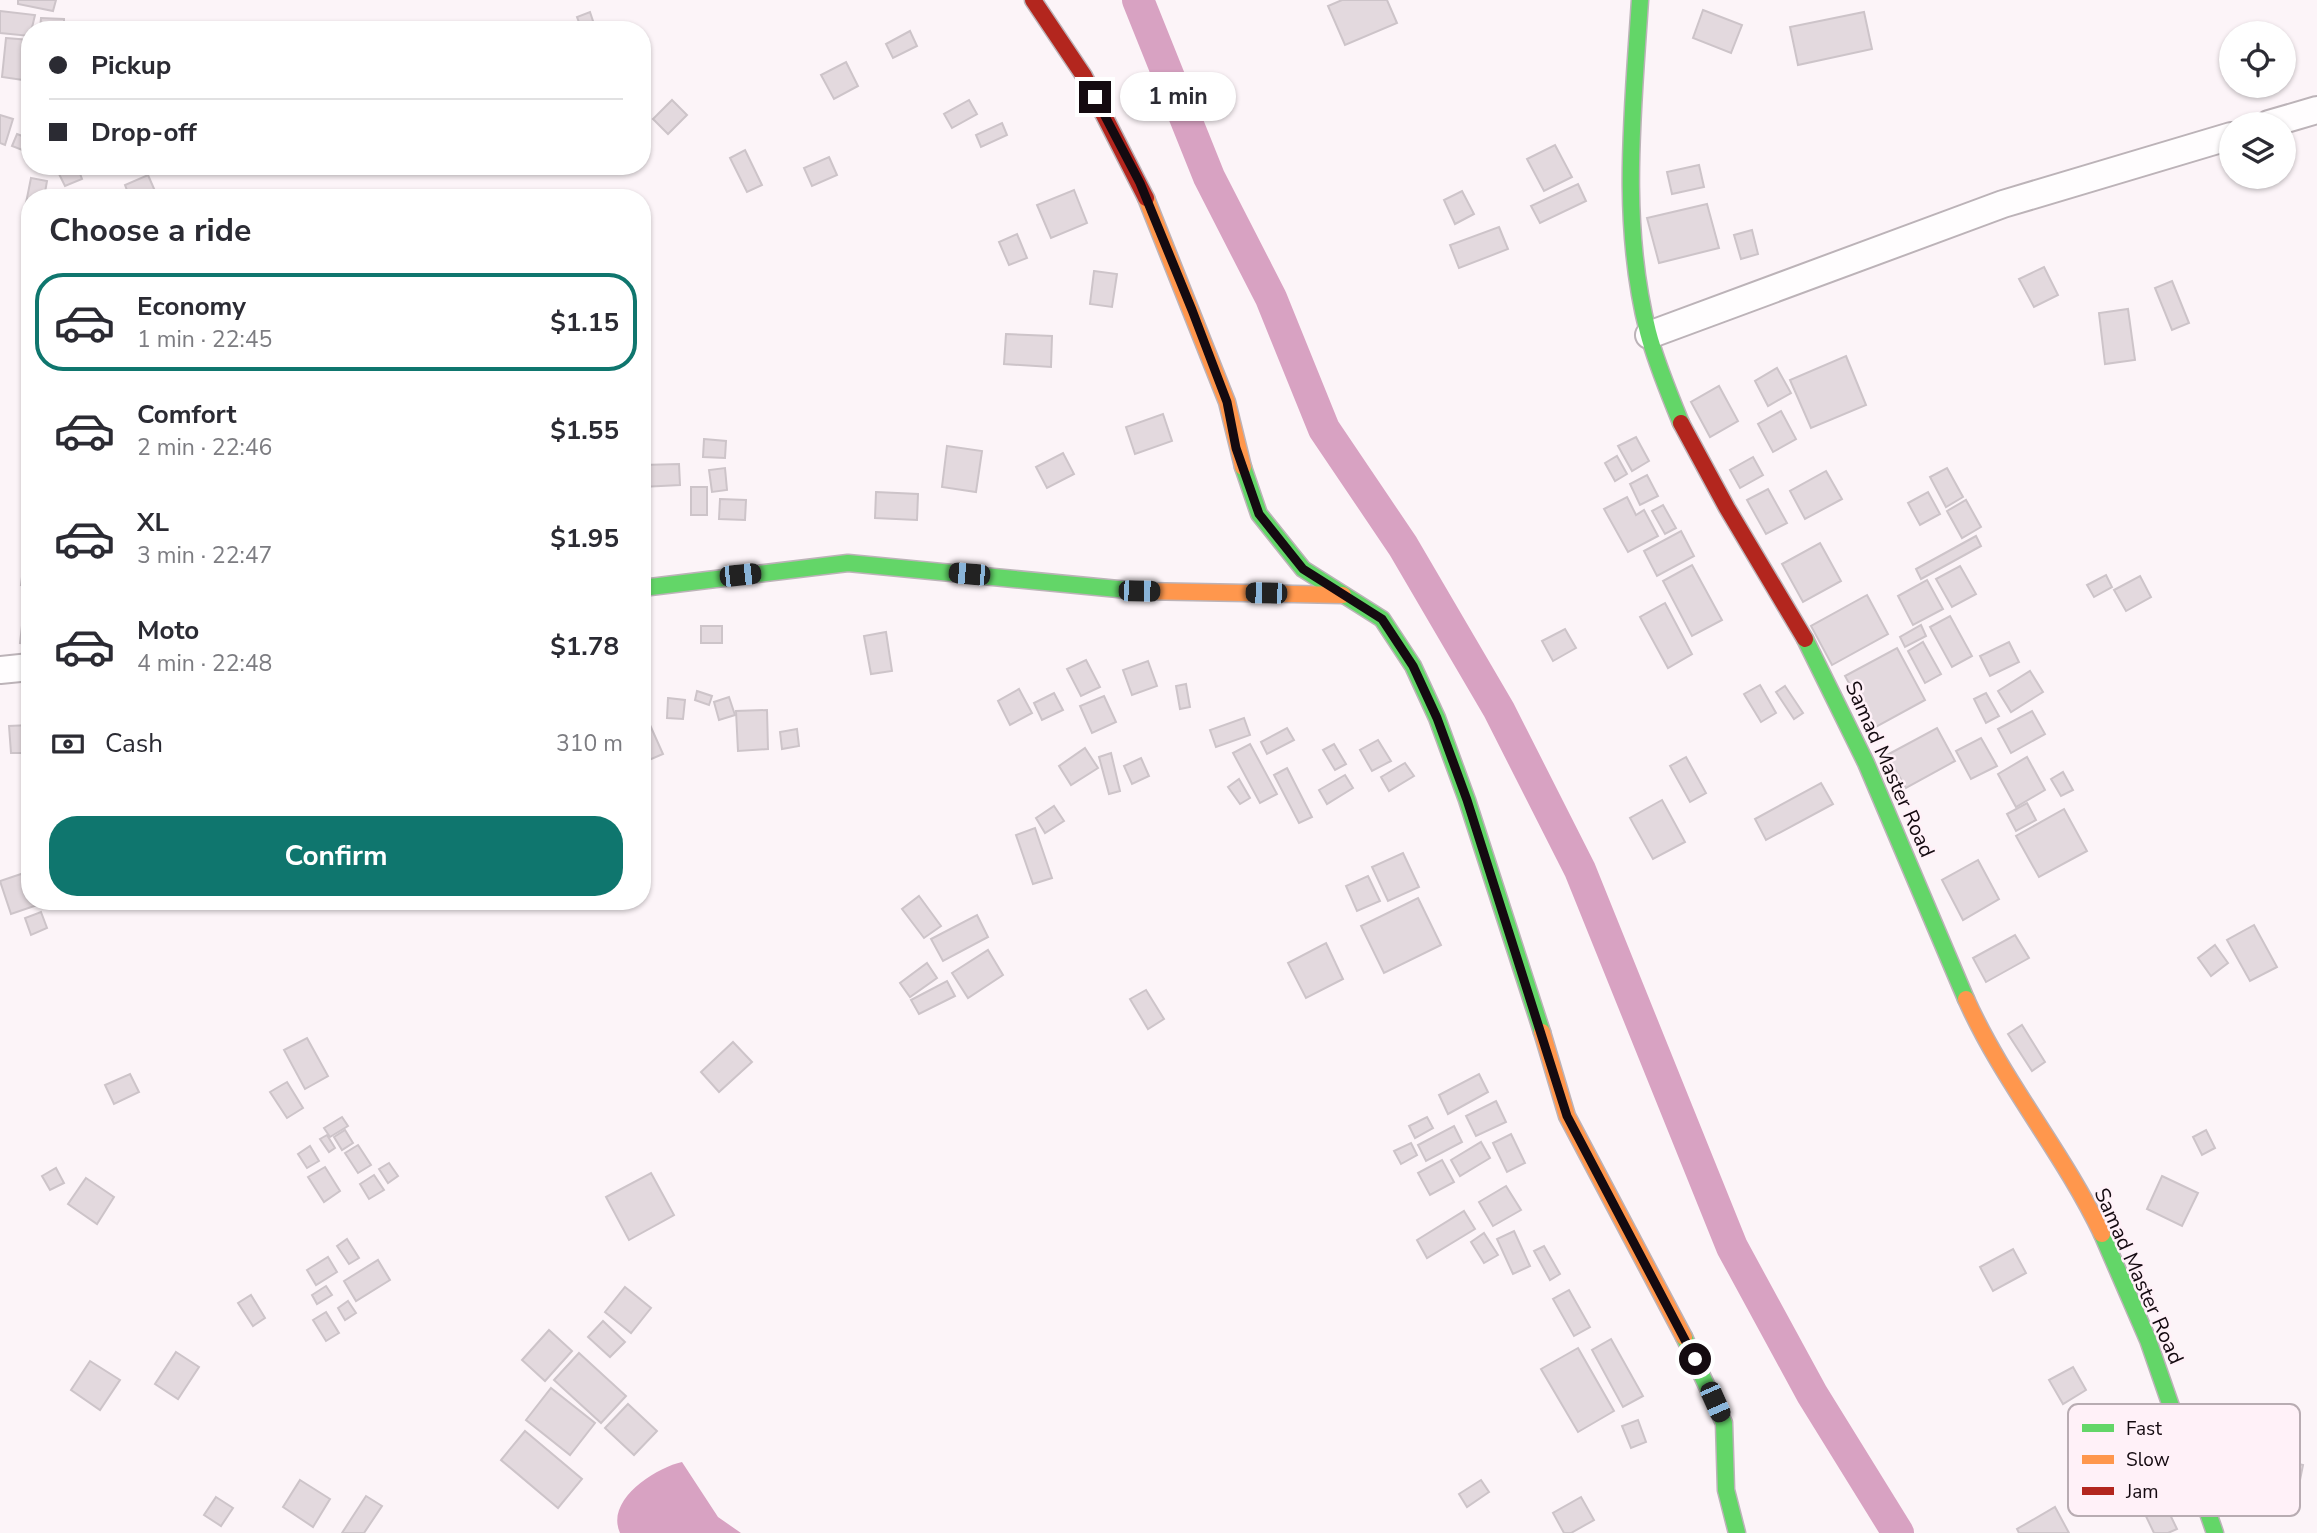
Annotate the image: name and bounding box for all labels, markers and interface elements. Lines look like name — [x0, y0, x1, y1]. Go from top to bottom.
map controls — [2219, 21, 2296, 189]
button: locate — [2219, 21, 2296, 98]
text: Pickup — [91, 48, 171, 83]
callout: 1 min — [1120, 72, 1235, 122]
route end — [1079, 81, 1111, 113]
text: 1 min — [1148, 81, 1208, 112]
button: layers — [2219, 112, 2296, 189]
text: Drop-off — [91, 115, 197, 150]
text: Choose a ride — [49, 209, 251, 252]
text: Economy — [137, 289, 246, 324]
icon: car — [53, 291, 116, 354]
text: $1.15 — [550, 305, 619, 340]
text: 1 min · 22:45 — [137, 324, 272, 355]
text: Comfort — [137, 397, 237, 432]
icon: car — [53, 399, 116, 462]
text: $1.55 — [550, 413, 619, 448]
text: 2 min · 22:46 — [137, 432, 272, 463]
text: XL — [137, 505, 169, 540]
icon: car — [53, 507, 116, 570]
text: $1.95 — [550, 521, 619, 556]
text: 3 min · 22:47 — [137, 540, 272, 571]
car — [719, 562, 762, 588]
car — [948, 562, 991, 586]
car — [1118, 580, 1161, 602]
car — [1245, 582, 1288, 604]
text: Moto — [137, 613, 199, 648]
icon: car — [53, 615, 116, 678]
text: $1.78 — [550, 629, 619, 664]
text: 4 min · 22:48 — [137, 648, 272, 679]
street label: Samad Master Road — [1839, 676, 1941, 862]
icon: cash — [49, 725, 87, 763]
text: Cash — [105, 726, 163, 761]
text: 310 m — [556, 728, 623, 759]
button: Confirm — [49, 816, 623, 896]
street label: Samad Master Road — [2088, 1183, 2190, 1369]
route start — [1679, 1343, 1711, 1375]
car — [1697, 1379, 1734, 1425]
legend — [2068, 1404, 2300, 1516]
text: Fast — [2126, 1416, 2162, 1442]
text: Slow — [2126, 1447, 2170, 1473]
text: Jam — [2125, 1479, 2159, 1505]

